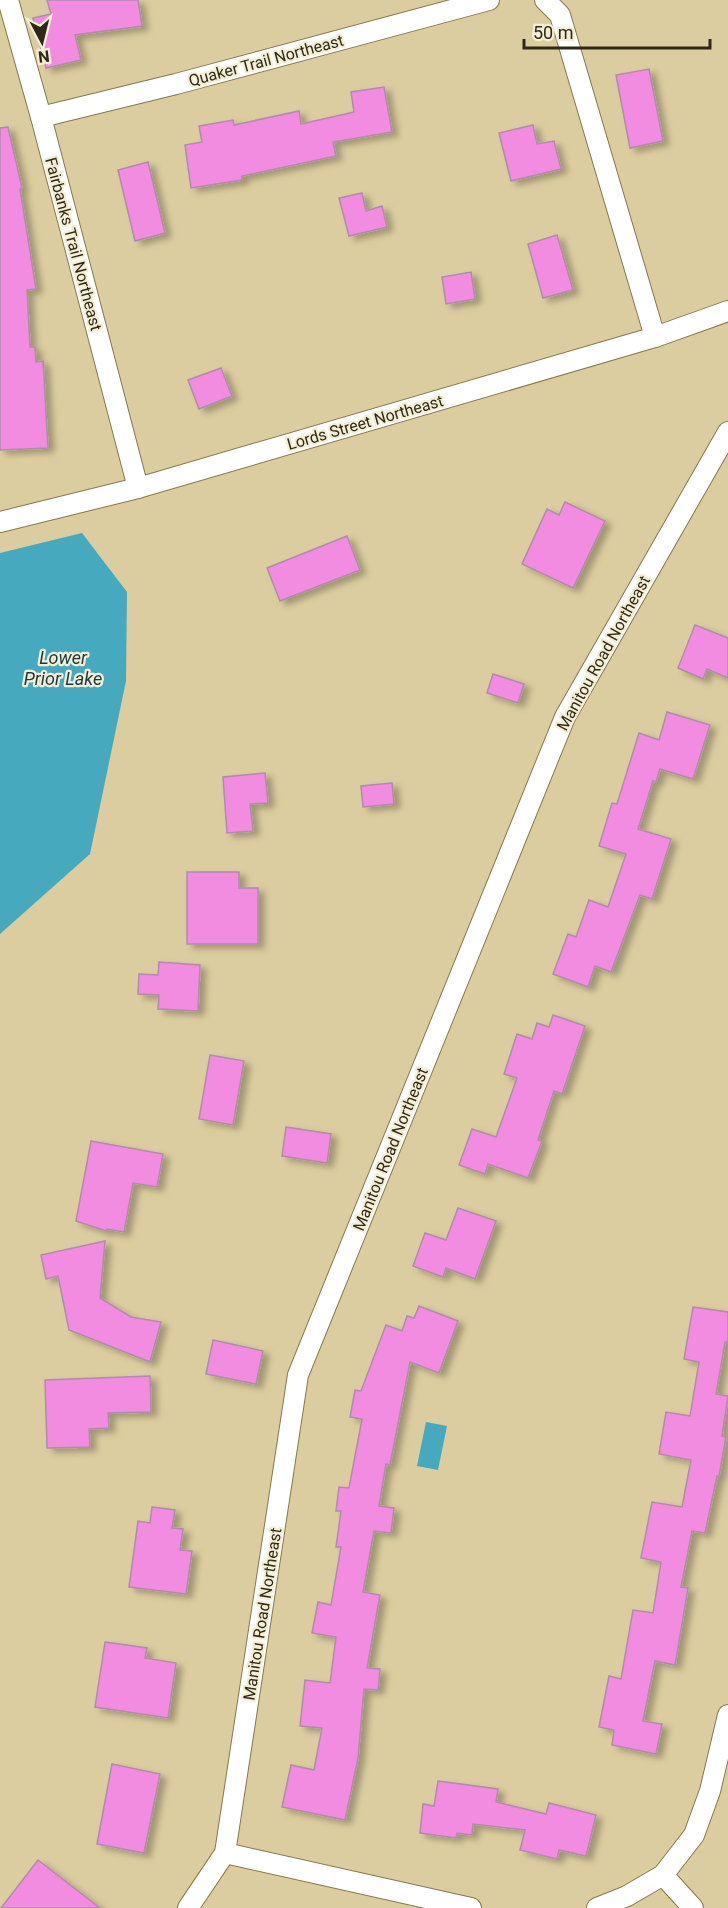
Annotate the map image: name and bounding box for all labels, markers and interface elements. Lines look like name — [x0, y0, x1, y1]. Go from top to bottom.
north arrow — [12, 12, 72, 72]
scale bar — [524, 12, 710, 50]
text: 50 m — [533, 22, 573, 43]
street label: Quaker Trail Northeast — [187, 31, 346, 90]
text: N — [37, 46, 51, 67]
street label: Fairbanks Trail Northeast — [41, 155, 106, 333]
street label: Lords Street Northeast — [285, 391, 445, 454]
street label: Manitou Road Northeast — [553, 572, 654, 734]
water label: Lower Prior Lake — [24, 647, 102, 689]
street label: Manitou Road Northeast — [349, 1065, 432, 1233]
street label: Manitou Road Northeast — [239, 1527, 285, 1702]

